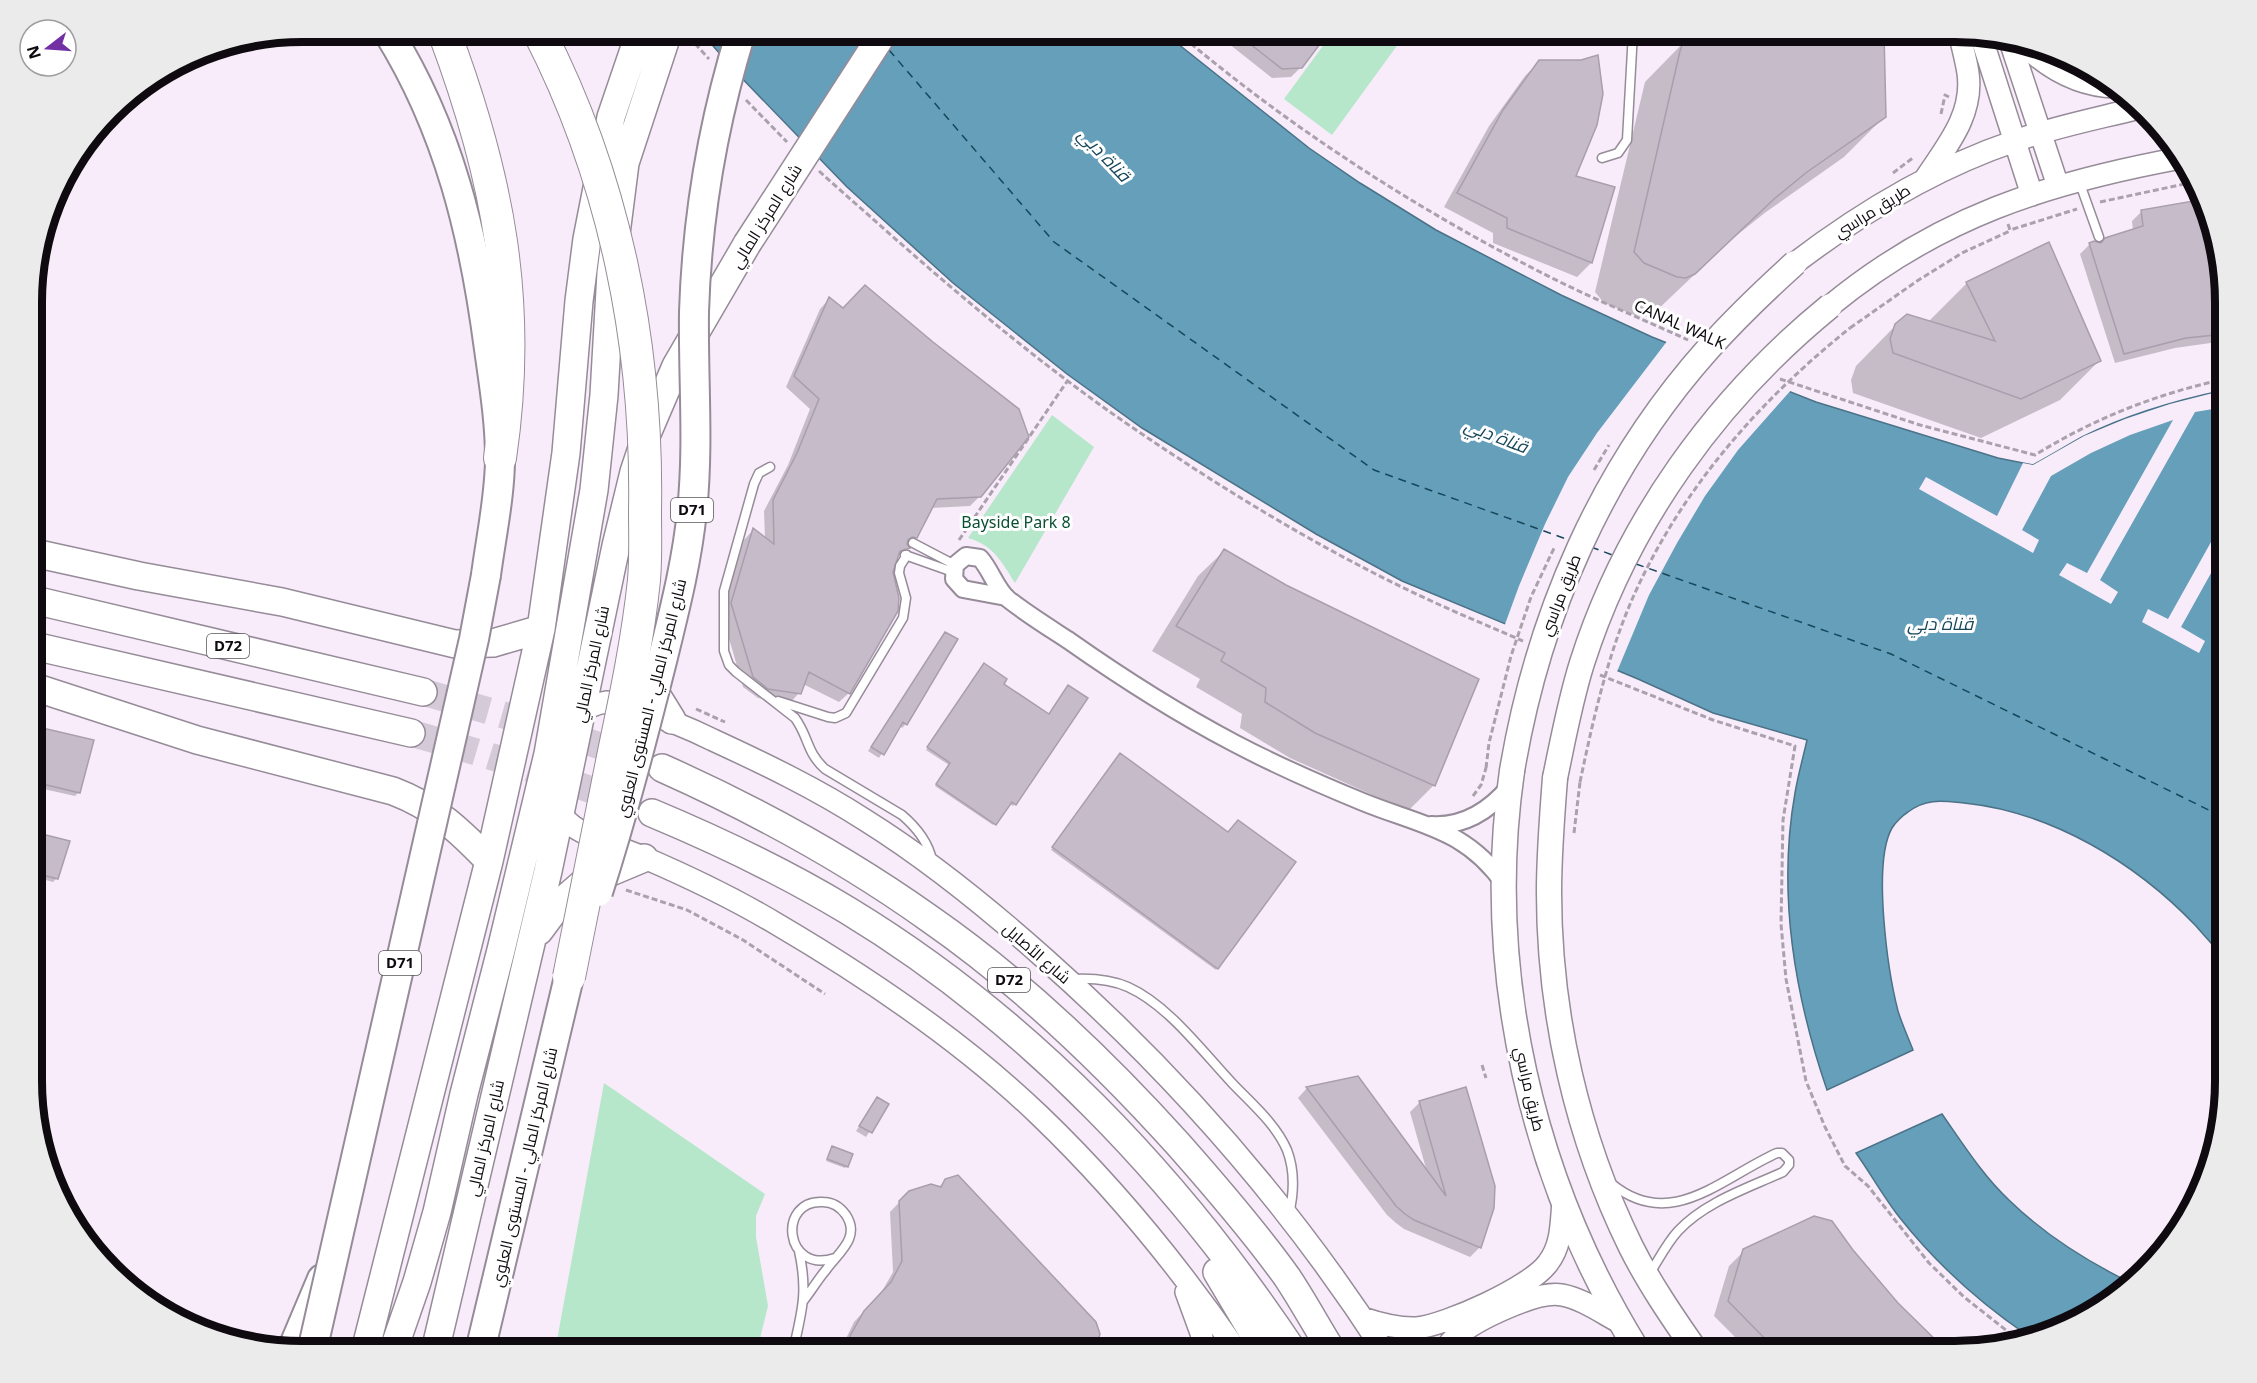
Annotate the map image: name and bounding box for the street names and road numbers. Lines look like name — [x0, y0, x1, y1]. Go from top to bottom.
street label: شارع المركز المالي — [725, 160, 809, 274]
street label: طريق مراسي — [1830, 179, 1915, 245]
street label: CANAL WALK — [1631, 294, 1729, 354]
road number: D71 — [671, 498, 713, 522]
street label: طريق مراسي — [1534, 551, 1588, 640]
street label: شارع المركز المالي - المستوى العلوي — [611, 576, 694, 821]
street label: شارع المركز المالي — [568, 604, 617, 725]
road number: D72 — [207, 634, 249, 658]
street label: شارع الأصايل — [998, 917, 1076, 989]
road number: D71 — [379, 951, 421, 975]
road number: D72 — [988, 968, 1030, 992]
street label: شارع المركز المالي - المستوى العلوي — [486, 1045, 565, 1290]
street label: طريق مراسي — [1508, 1045, 1550, 1134]
street label: شارع المركز المالي — [461, 1078, 512, 1199]

